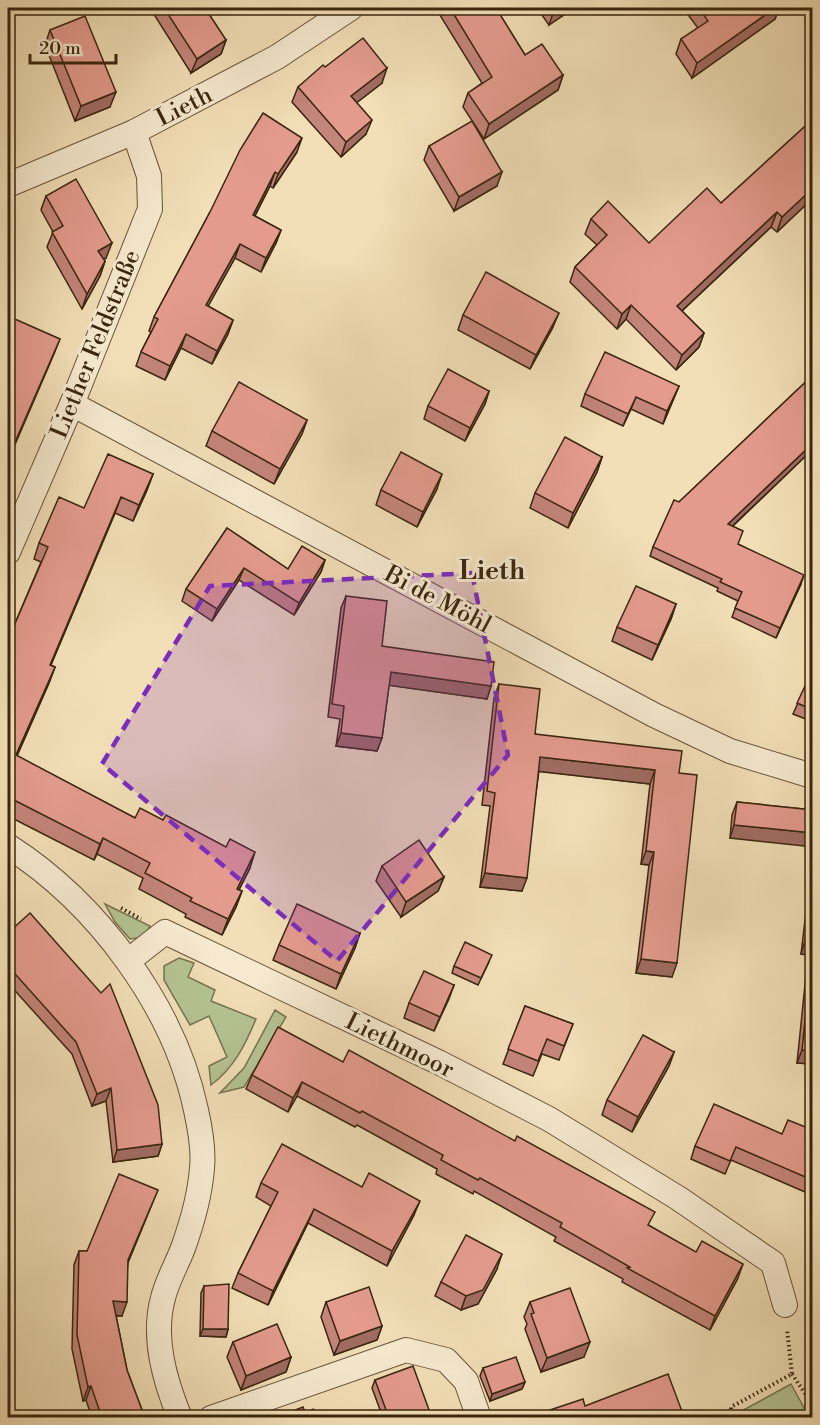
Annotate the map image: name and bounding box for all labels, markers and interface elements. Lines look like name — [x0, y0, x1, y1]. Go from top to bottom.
scale bar — [30, 27, 116, 65]
text: 20 m — [39, 37, 81, 60]
street label: Lieth — [151, 80, 218, 134]
street label: Liether Feldstraße — [44, 246, 147, 443]
district label: Lieth — [459, 555, 525, 587]
street label: Bi de Möhl — [378, 559, 496, 640]
street label: Liethmoor — [340, 1007, 459, 1085]

